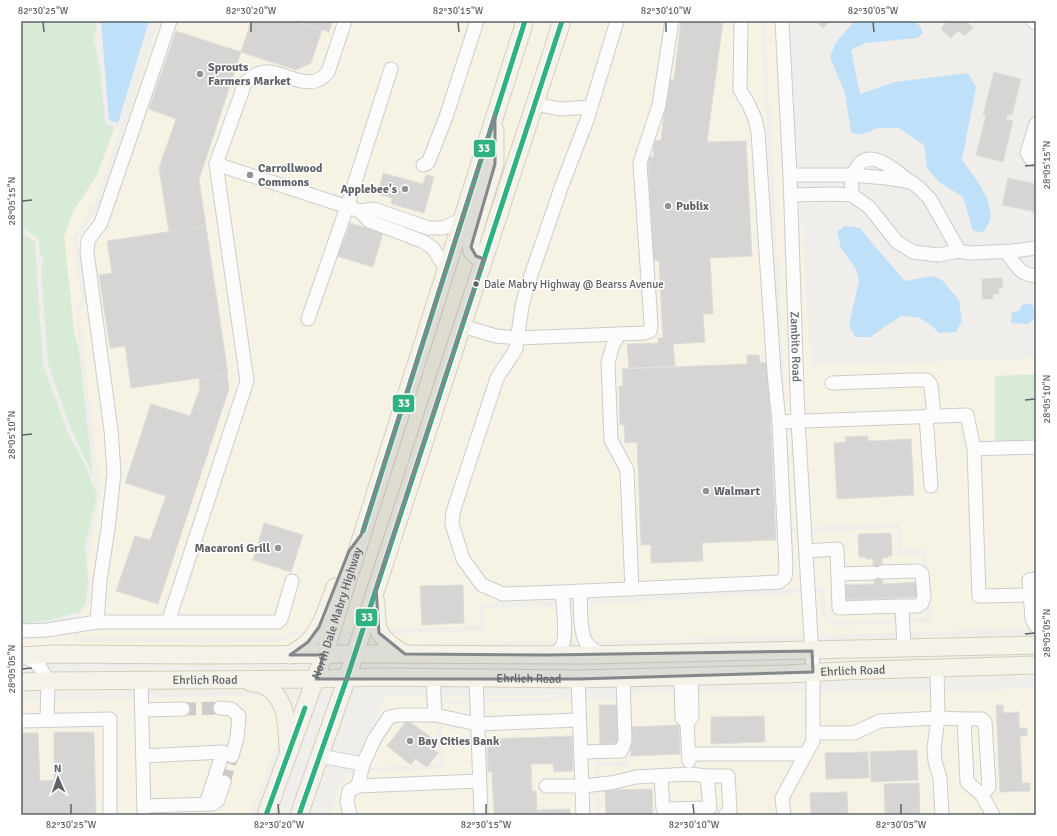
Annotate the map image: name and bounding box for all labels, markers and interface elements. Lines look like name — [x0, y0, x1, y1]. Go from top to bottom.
text: 82°30'25"W — [18, 5, 69, 17]
text: 82°30'20"W — [226, 5, 277, 17]
text: 82°30'15"W — [433, 5, 484, 17]
text: 82°30'10"W — [641, 5, 692, 17]
text: 82°30'05"W — [848, 5, 899, 17]
place label: Sprouts Farmers Market — [208, 60, 291, 89]
marker: Sprouts Farmers Market — [195, 69, 205, 79]
line badge: 33 — [473, 139, 496, 158]
text: 28°05'15"N — [1041, 141, 1053, 189]
text: 33 — [478, 142, 490, 155]
place label: Carrollwood Commons — [258, 161, 323, 190]
marker: Carrollwood Commons — [245, 170, 255, 180]
text: 28°05'15"N — [6, 177, 18, 225]
place label: Applebee's — [340, 182, 398, 197]
marker: Applebee's — [400, 184, 410, 194]
place label: Publix — [676, 199, 709, 214]
marker: Publix — [663, 201, 673, 211]
place label: Dale Mabry Highway @ Bearss Avenue — [484, 278, 664, 291]
marker: Dale Mabry Highway @ Bearss Avenue — [471, 279, 481, 289]
street label: Zambito Road — [787, 311, 804, 382]
text: 28°05'10"N — [1041, 375, 1053, 423]
line badge: 33 — [392, 394, 415, 413]
text: 33 — [398, 397, 410, 410]
text: 28°05'10"N — [6, 411, 18, 459]
place label: Walmart — [714, 484, 760, 499]
marker: Walmart — [701, 486, 711, 496]
place label: Macaroni Grill — [195, 541, 270, 556]
marker: Macaroni Grill — [273, 543, 283, 553]
street label: North Dale Mabry Highway — [308, 545, 365, 681]
line badge: 33 — [355, 608, 378, 627]
text: 28°05'05"N — [1041, 609, 1053, 657]
text: 33 — [361, 611, 373, 624]
text: 28°05'05"N — [6, 645, 18, 693]
street label: Ehrlich Road — [820, 662, 886, 680]
street label: Ehrlich Road — [496, 671, 562, 686]
street label: Ehrlich Road — [172, 672, 238, 688]
place label: Bay Cities Bank — [418, 734, 500, 749]
marker: Bay Cities Bank — [405, 736, 415, 746]
north arrow — [38, 758, 78, 798]
text: N — [54, 762, 62, 775]
text: 82°30'25"W — [46, 819, 97, 831]
text: 82°30'20"W — [254, 819, 305, 831]
text: 82°30'15"W — [461, 819, 512, 831]
text: 82°30'10"W — [669, 819, 720, 831]
text: 82°30'05"W — [876, 819, 927, 831]

